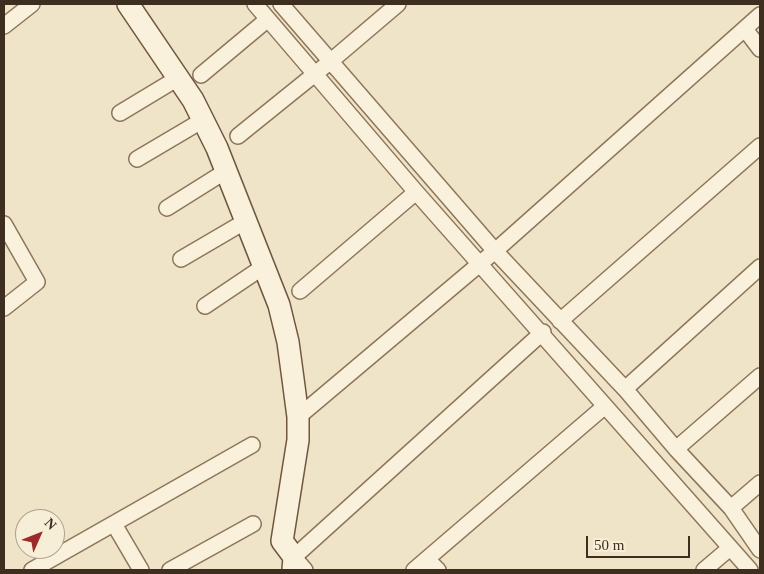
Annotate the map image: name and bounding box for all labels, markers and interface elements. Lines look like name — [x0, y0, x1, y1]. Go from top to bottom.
north arrow — [15, 509, 65, 559]
text: N — [42, 515, 59, 533]
scale bar — [589, 526, 693, 558]
text: 50 m — [594, 537, 624, 553]

